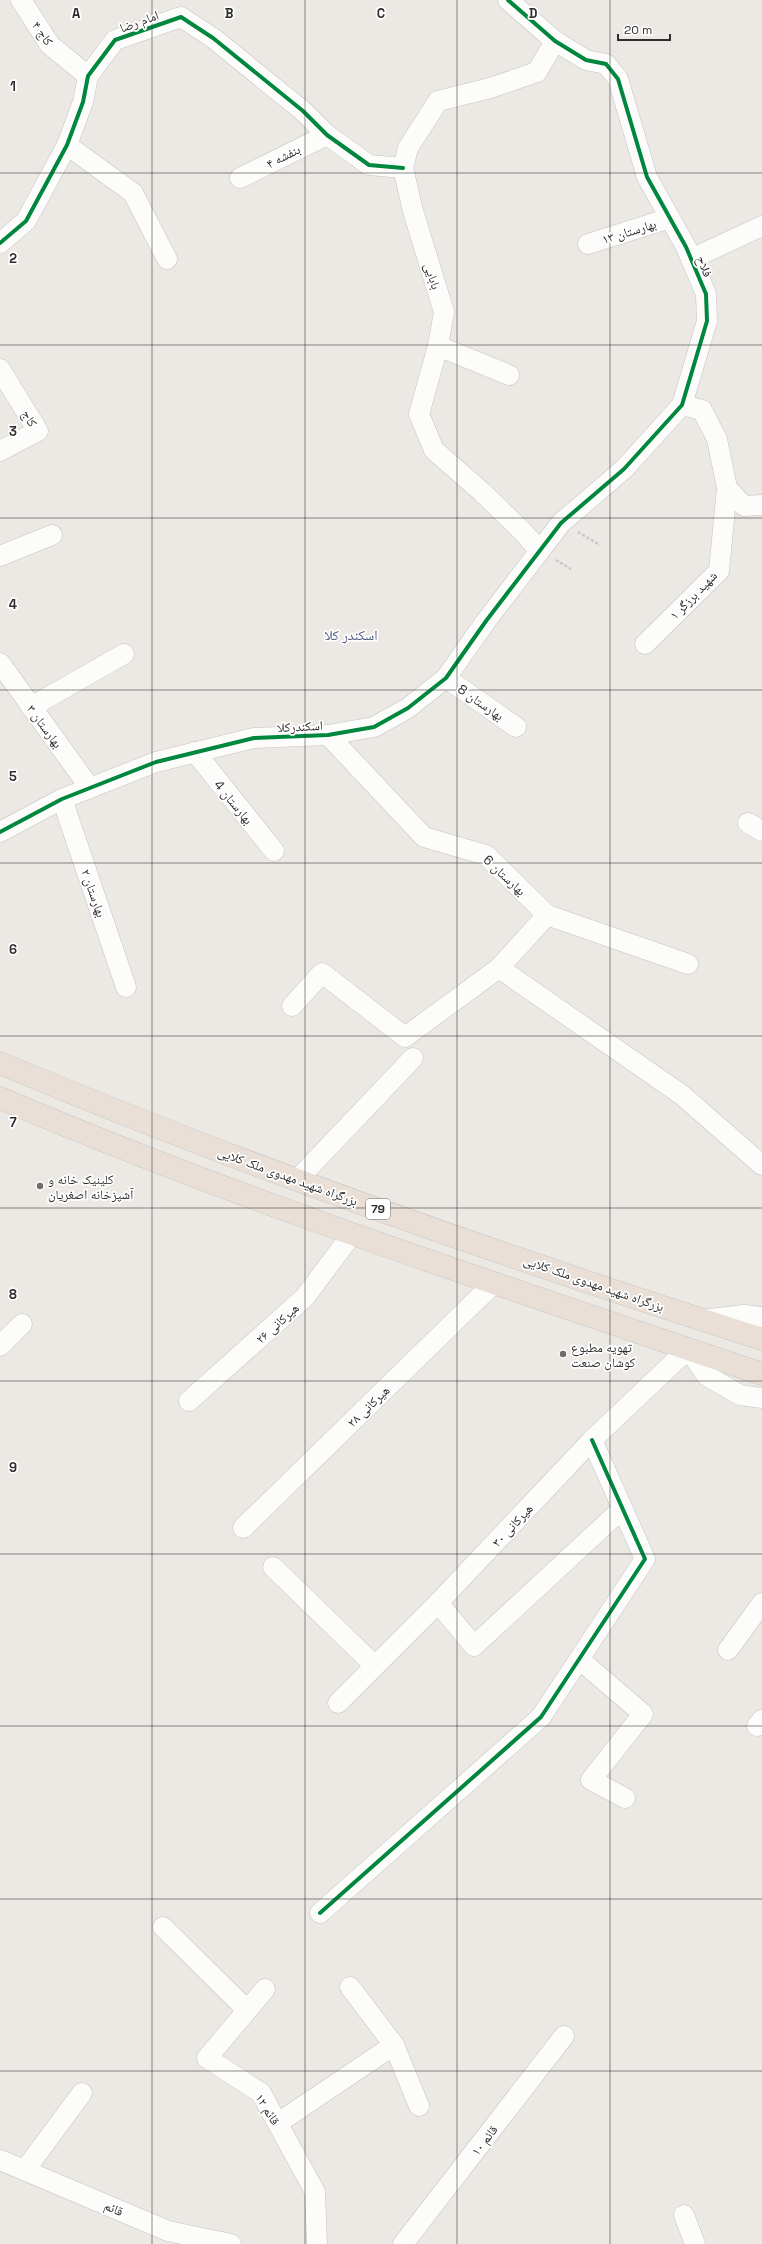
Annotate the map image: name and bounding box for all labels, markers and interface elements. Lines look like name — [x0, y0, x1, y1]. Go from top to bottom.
text: A — [72, 5, 81, 22]
text: B — [225, 5, 234, 22]
text: C — [377, 5, 385, 22]
text: D — [529, 5, 538, 22]
street label: امام رضا — [117, 7, 161, 36]
scale bar — [618, 16, 670, 42]
street label: کاج ۴ — [27, 18, 57, 50]
text: 20 m — [624, 22, 652, 38]
text: 1 — [10, 78, 16, 95]
street label: بنفشه ۴ — [263, 141, 303, 172]
street label: بهارستان ۱۳ — [600, 215, 658, 248]
text: 2 — [9, 250, 17, 267]
street label: فلاح — [692, 253, 717, 280]
street label: بابایی — [420, 261, 445, 292]
street label: کاج — [17, 407, 42, 431]
text: 3 — [9, 423, 17, 440]
street label: شهید برزگر ۱ — [666, 567, 721, 623]
text: 4 — [9, 596, 17, 613]
district label: اسکندر کلا — [324, 626, 378, 644]
street label: بهارستان 8 — [454, 680, 507, 724]
street label: بهارستان ۳ — [23, 701, 66, 752]
street label: اسکندرکلا — [277, 717, 323, 736]
text: 5 — [9, 768, 17, 785]
street label: بهارستان 4 — [211, 777, 257, 828]
street label: بهارستان 6 — [480, 851, 530, 899]
street label: بهارستان ۲ — [77, 867, 110, 920]
text: 6 — [9, 941, 17, 958]
text: 7 — [9, 1114, 17, 1131]
street label: بزرگراه شهید مهدوی ملک کلایی — [216, 1143, 360, 1210]
place label: کلینیک خانه و آشپزخانه اصغریان — [48, 1171, 134, 1203]
marker: کلینیک خانه و آشپزخانه اصغریان — [35, 1181, 45, 1191]
road number: 79 — [366, 1199, 390, 1219]
street label: بزرگراه شهید مهدوی ملک کلایی — [521, 1251, 666, 1316]
text: 8 — [9, 1286, 17, 1303]
street label: هیرکانی ۲۶ — [252, 1299, 303, 1347]
place label: تهویه مطبوع کوشان صنعت — [571, 1339, 636, 1371]
marker: تهویه مطبوع کوشان صنعت — [558, 1349, 568, 1359]
street label: هیرکانی ۲۸ — [343, 1382, 393, 1431]
text: 9 — [9, 1459, 17, 1476]
street label: هیرکانی ۳۰ — [488, 1500, 537, 1550]
street label: قائم ۱۲ — [251, 2090, 284, 2128]
street label: قائم ۱۰ — [467, 2122, 502, 2159]
street label: قائم — [102, 2197, 126, 2220]

